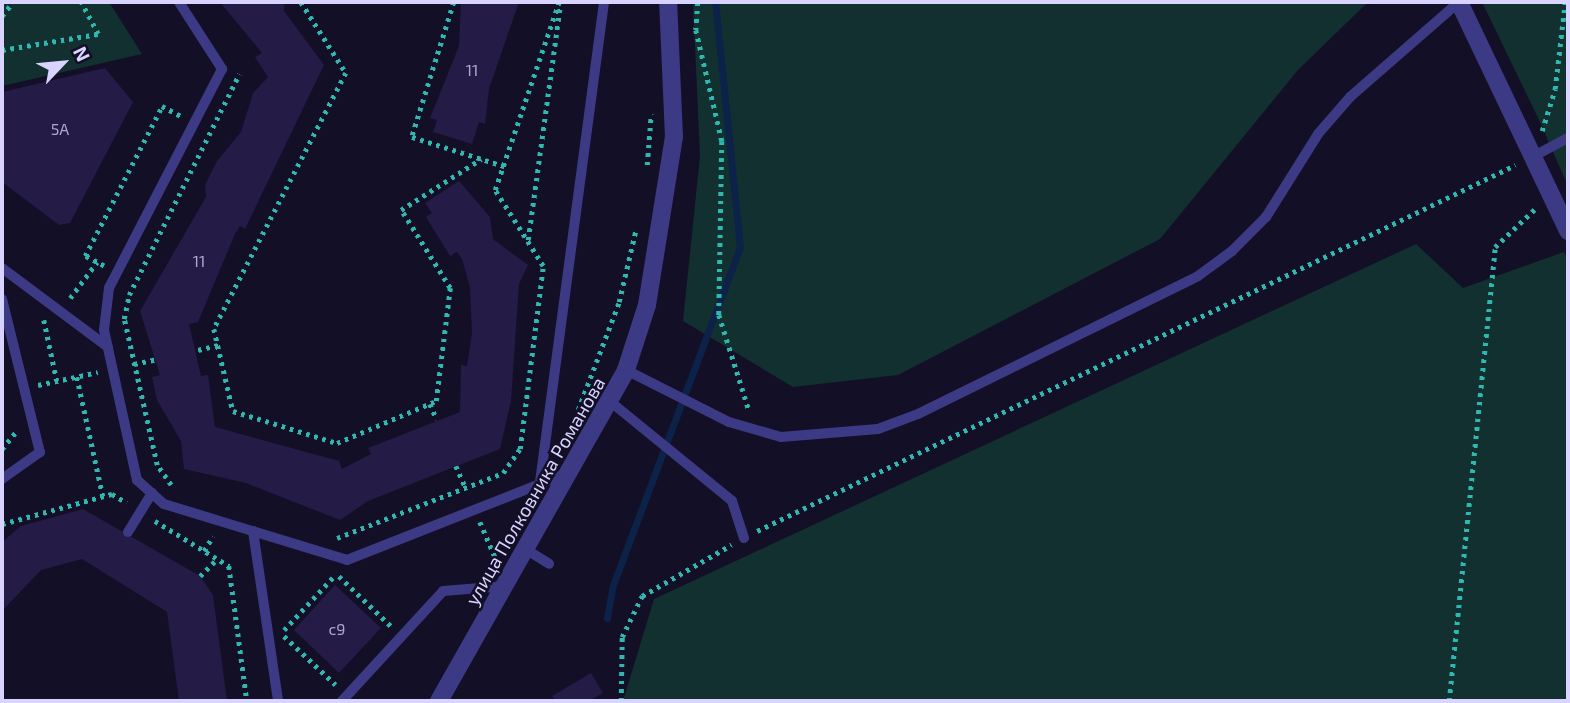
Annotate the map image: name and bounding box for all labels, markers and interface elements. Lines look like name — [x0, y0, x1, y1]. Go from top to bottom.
north arrow — [28, 28, 98, 98]
text: N — [69, 42, 96, 65]
house number: 11 — [466, 60, 478, 80]
house number: 5А — [51, 119, 69, 139]
house number: 11 — [193, 251, 205, 271]
street label: улица Полковника Романова — [460, 373, 610, 609]
house number: с9 — [328, 619, 346, 639]

